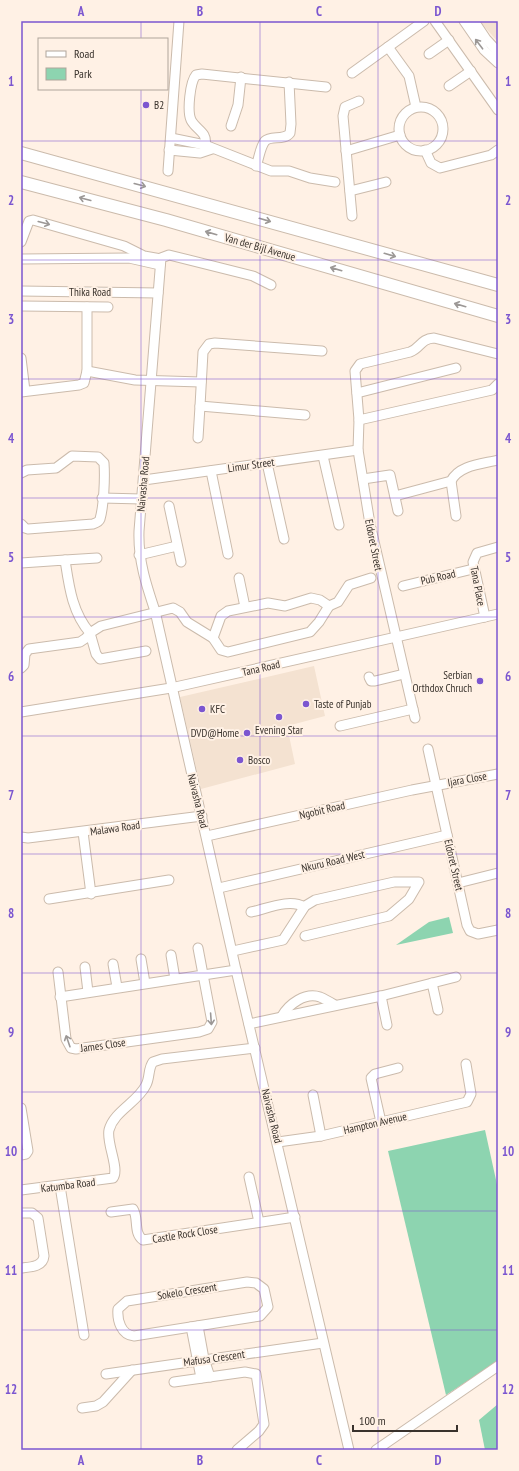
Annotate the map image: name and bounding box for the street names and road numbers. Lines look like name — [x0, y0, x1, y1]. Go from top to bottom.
street label: Van der Bijl Avenue — [222, 230, 298, 264]
street label: Thika Road — [69, 285, 111, 299]
street label: Limur Street — [227, 455, 275, 475]
street label: Naivasha Road — [134, 456, 152, 512]
street label: Eldoret Street — [362, 518, 386, 572]
street label: Tana Place — [467, 565, 489, 607]
street label: Pub Road — [419, 566, 457, 588]
street label: Tana Road — [241, 657, 282, 679]
street label: Ijara Close — [446, 769, 488, 789]
street label: Naivasha Road — [185, 772, 212, 830]
street label: Ngobit Road — [298, 798, 347, 822]
street label: Malawa Road — [89, 818, 141, 838]
street label: Eldoret Street — [441, 838, 467, 892]
street label: Nkuru Road West — [300, 847, 366, 875]
street label: James Close — [79, 1035, 127, 1055]
street label: Naivasha Road — [259, 1087, 286, 1145]
street label: Hampton Avenue — [342, 1109, 408, 1137]
street label: Katumba Road — [40, 1175, 96, 1195]
street label: Castle Rock Close — [151, 1222, 219, 1246]
street label: Sokelo Crescent — [156, 1279, 218, 1303]
street label: Mafusa Crescent — [182, 1347, 246, 1369]

